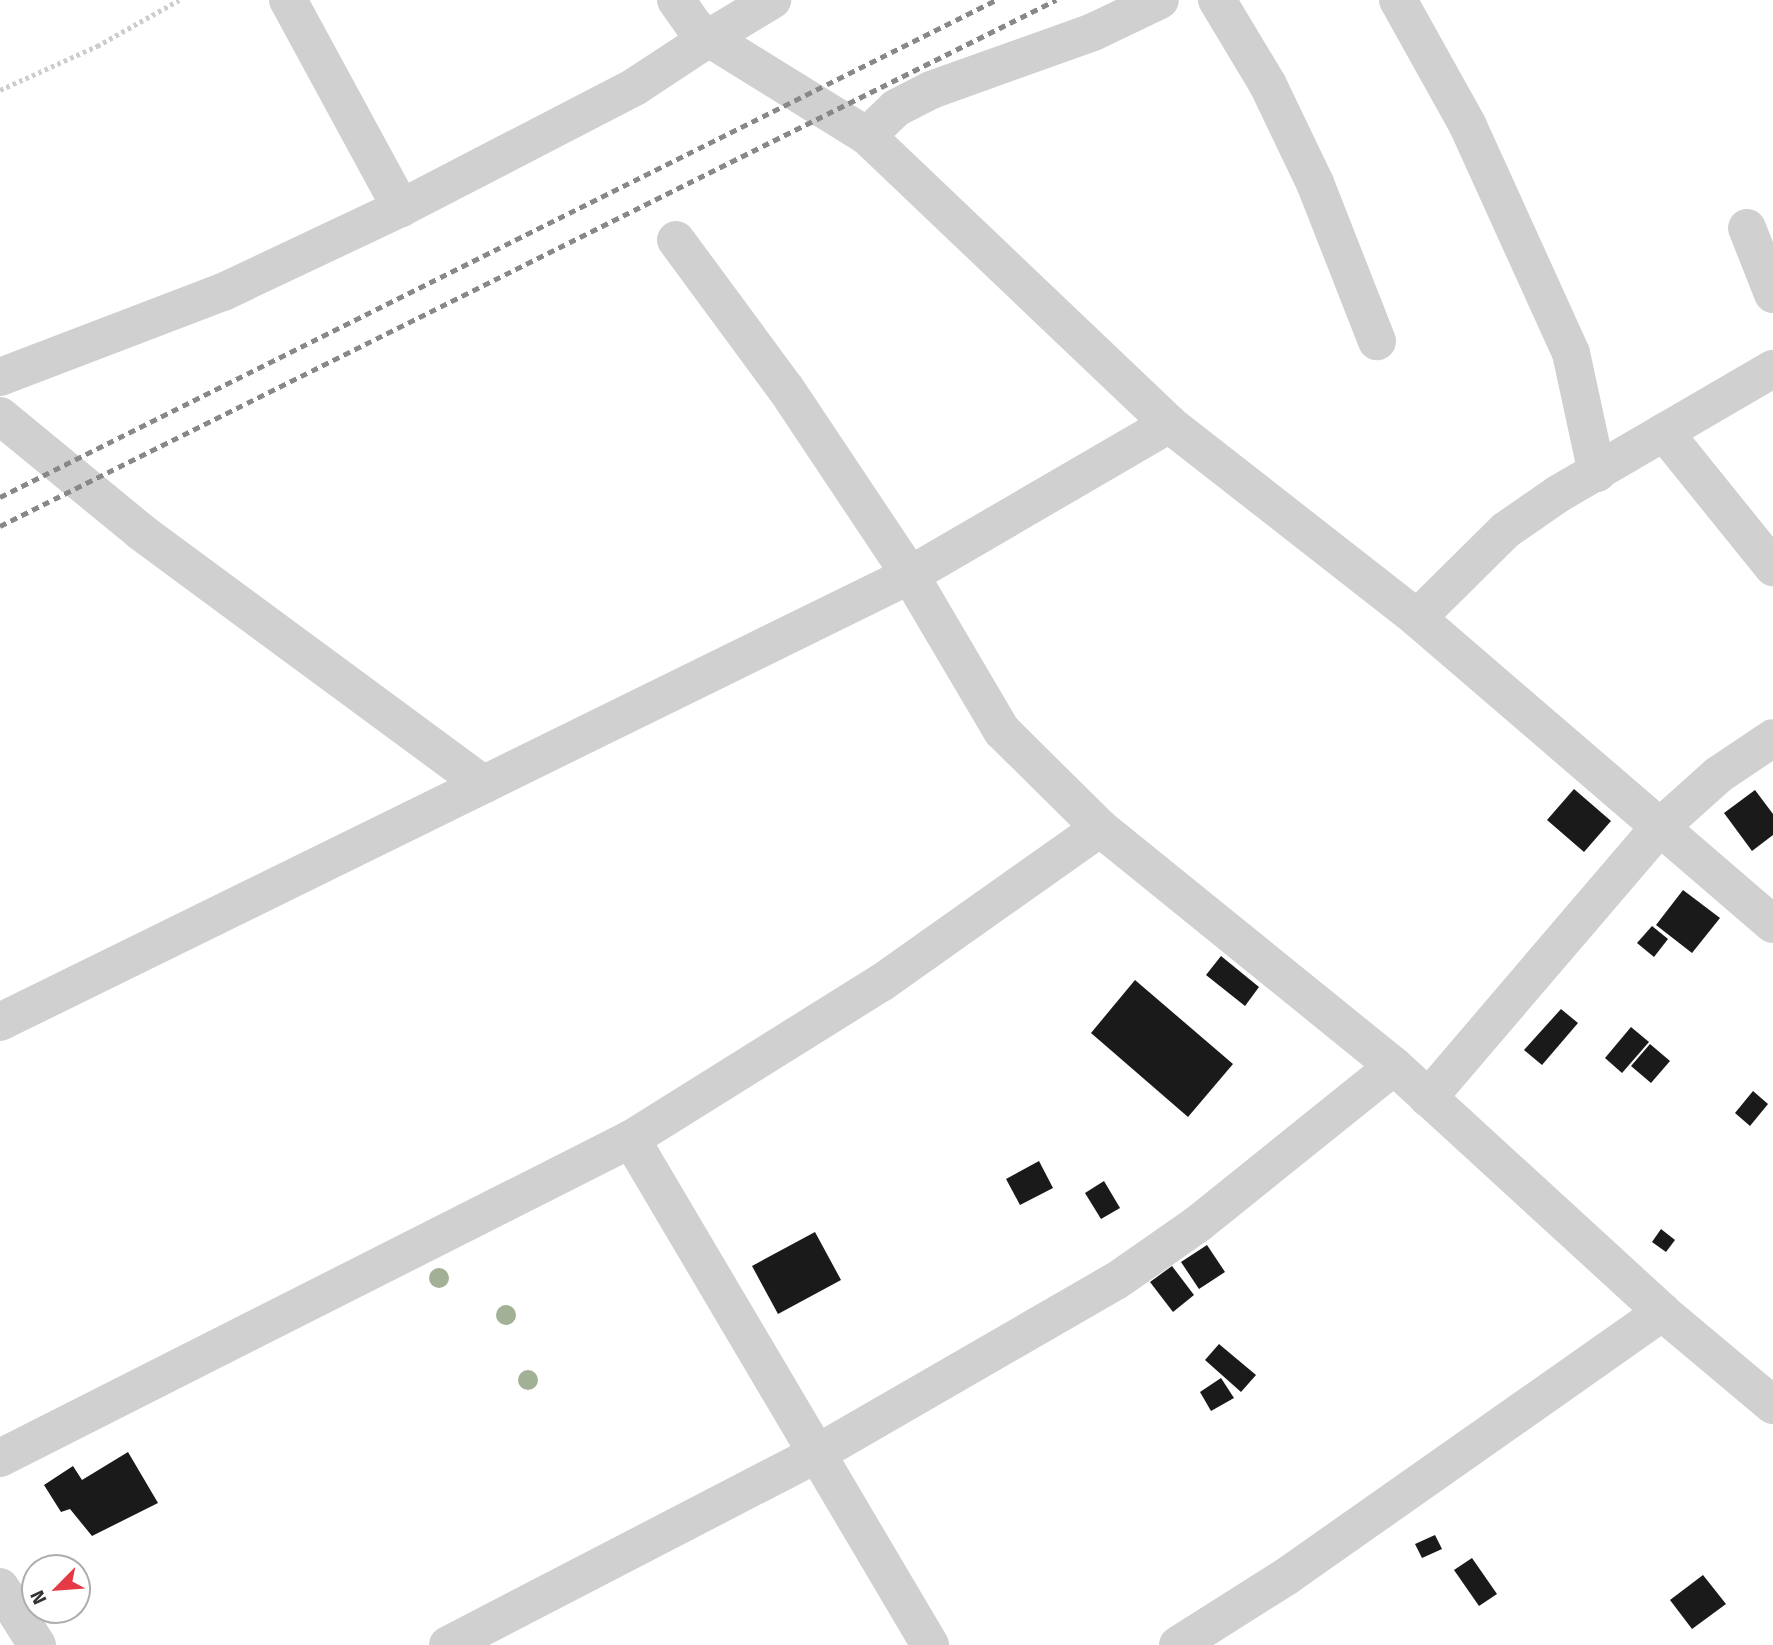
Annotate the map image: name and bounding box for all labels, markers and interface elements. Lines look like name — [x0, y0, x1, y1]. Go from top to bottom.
north arrow — [21, 1554, 91, 1624]
text: N — [25, 1587, 51, 1608]

